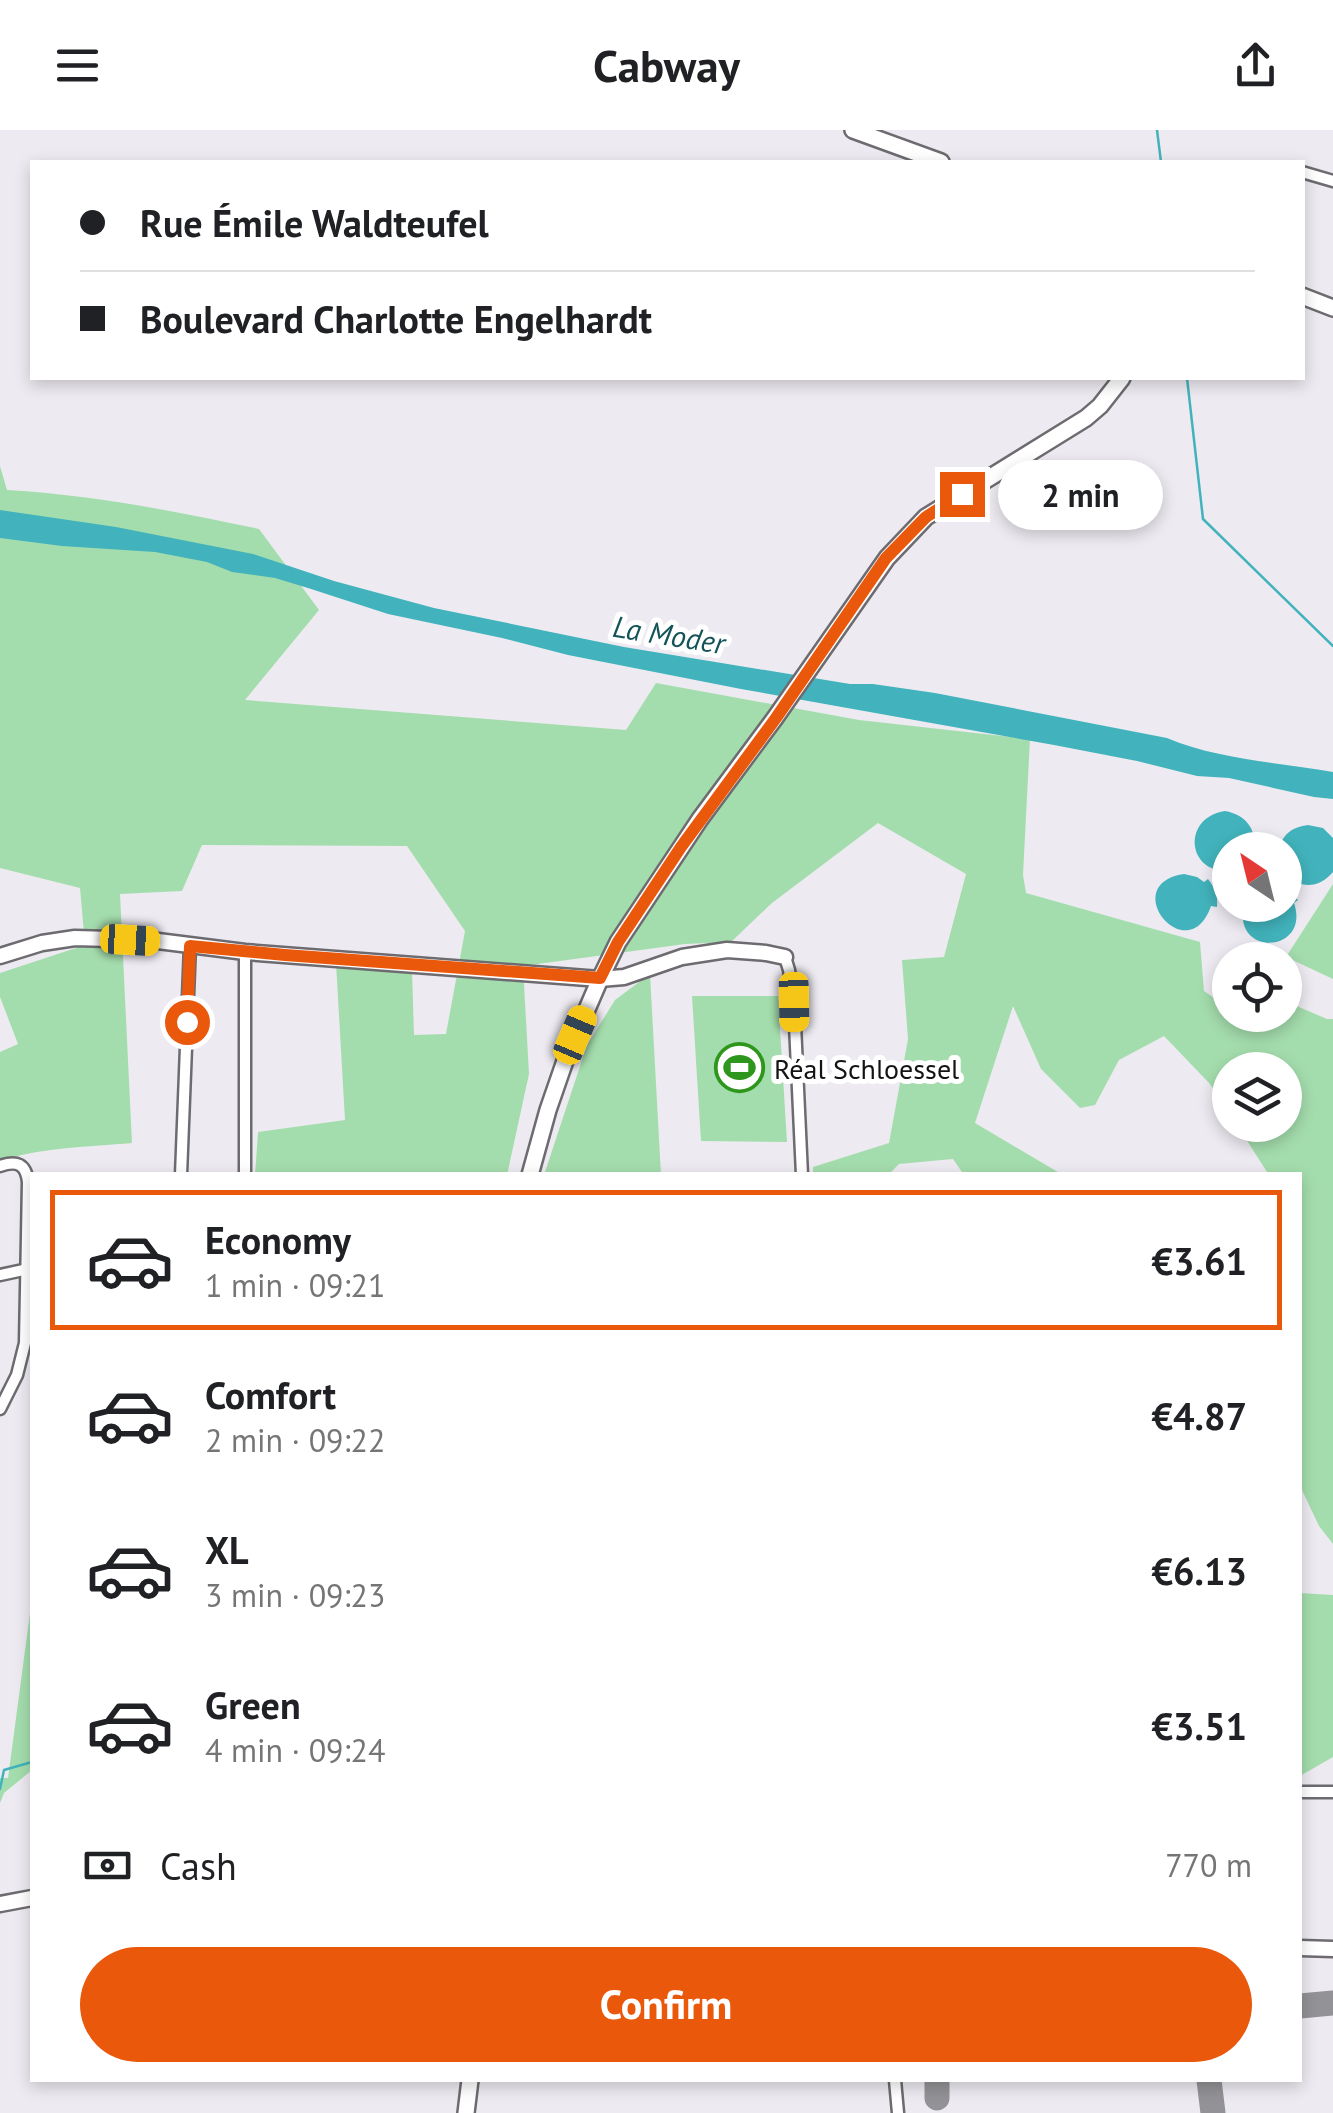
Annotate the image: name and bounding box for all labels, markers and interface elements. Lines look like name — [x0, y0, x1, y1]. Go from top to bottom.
text: Cabway — [593, 36, 740, 94]
icon: menu — [50, 38, 105, 93]
icon: share — [1228, 38, 1283, 93]
text: Rue Émile Waldteufel — [140, 198, 489, 247]
text: Boulevard Charlotte Engelhardt — [140, 294, 652, 343]
callout: 2 min — [997, 459, 1162, 529]
route end — [940, 472, 985, 517]
text: 2 min — [1041, 474, 1120, 516]
water label: La Moder — [610, 606, 730, 662]
north arrow — [1212, 832, 1302, 922]
map controls — [1212, 832, 1302, 1142]
car — [99, 923, 161, 957]
button: locate — [1212, 942, 1302, 1032]
car — [778, 972, 810, 1032]
route start — [165, 1000, 210, 1045]
car — [549, 1002, 601, 1068]
sports icon: Réal Schloessel — [713, 1042, 765, 1094]
place label: Réal Schloessel — [774, 1050, 959, 1087]
button: layers — [1212, 1052, 1302, 1142]
icon: car — [85, 1215, 175, 1305]
text: Economy — [205, 1215, 351, 1264]
text: €3.61 — [1151, 1236, 1247, 1285]
text: 1 min · 09:21 — [205, 1264, 385, 1306]
icon: car — [85, 1370, 175, 1460]
text: Comfort — [205, 1370, 336, 1419]
text: €4.87 — [1151, 1391, 1247, 1440]
text: 2 min · 09:22 — [205, 1419, 385, 1461]
icon: car — [85, 1525, 175, 1615]
text: XL — [205, 1525, 249, 1574]
text: €6.13 — [1151, 1546, 1247, 1595]
text: 3 min · 09:23 — [205, 1574, 385, 1616]
icon: car — [85, 1680, 175, 1770]
text: Green — [205, 1680, 301, 1729]
text: €3.51 — [1151, 1701, 1247, 1750]
text: 4 min · 09:24 — [205, 1729, 385, 1771]
icon: cash — [80, 1838, 135, 1893]
text: Cash — [160, 1841, 237, 1890]
text: 770 m — [1165, 1844, 1252, 1886]
button: Confirm — [80, 1947, 1252, 2062]

